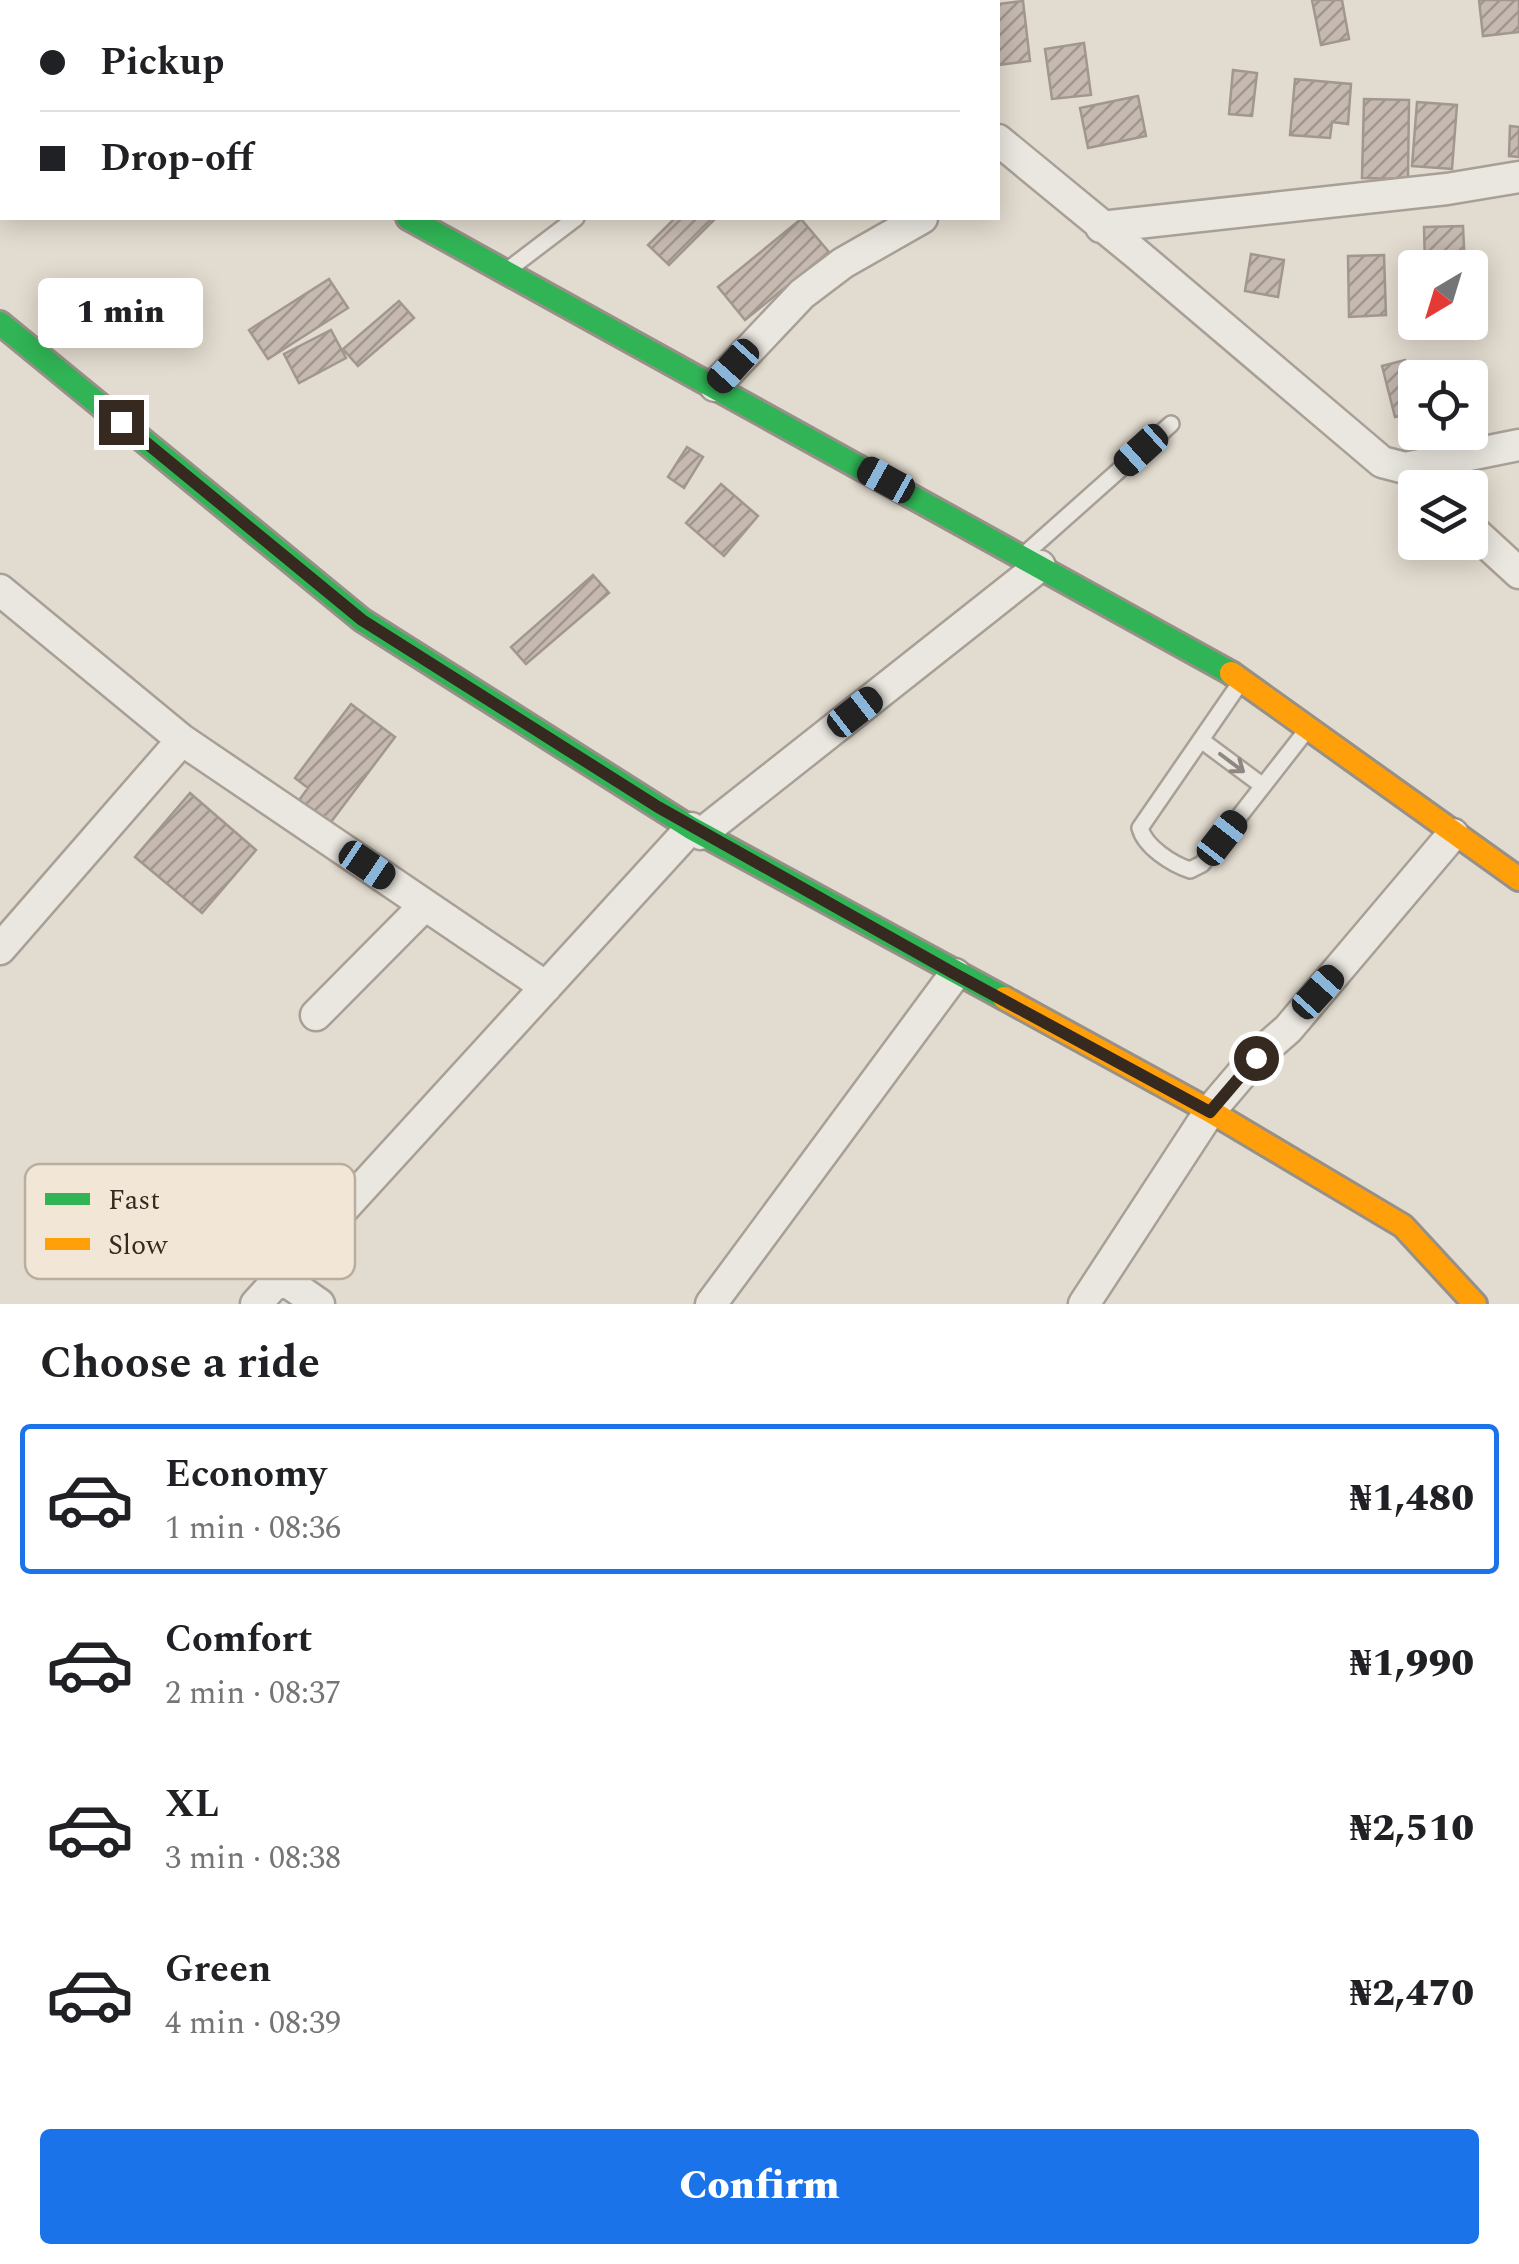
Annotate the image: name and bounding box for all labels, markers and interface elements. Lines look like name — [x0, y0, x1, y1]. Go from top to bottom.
text: Pickup — [100, 34, 224, 92]
text: Drop-off — [100, 130, 254, 188]
north arrow — [1398, 250, 1488, 340]
map controls — [1398, 250, 1488, 560]
callout: 1 min — [38, 277, 204, 347]
text: 1 min — [76, 288, 165, 337]
car — [702, 334, 764, 398]
button: locate — [1398, 360, 1488, 450]
route end — [99, 400, 144, 445]
car — [1109, 419, 1173, 481]
car — [852, 452, 920, 508]
button: layers — [1398, 470, 1488, 560]
car — [822, 682, 888, 742]
one-way arrow — [1218, 752, 1245, 773]
car — [1192, 805, 1252, 871]
car — [334, 836, 400, 894]
car — [1287, 960, 1349, 1024]
route start — [1234, 1036, 1279, 1081]
legend — [25, 1164, 355, 1279]
text: Fast — [108, 1179, 160, 1222]
text: Slow — [108, 1224, 168, 1267]
text: Choose a ride — [40, 1329, 320, 1398]
text: Economy — [165, 1446, 326, 1504]
icon: car — [45, 1454, 135, 1544]
text: ₦1,480 — [1349, 1470, 1474, 1528]
text: 1 min · 08:36 — [165, 1504, 341, 1553]
text: Comfort — [165, 1611, 312, 1669]
icon: car — [45, 1619, 135, 1709]
text: ₦1,990 — [1349, 1635, 1474, 1693]
text: 2 min · 08:37 — [165, 1669, 341, 1718]
text: XL — [165, 1776, 219, 1834]
icon: car — [45, 1784, 135, 1874]
text: ₦2,510 — [1349, 1800, 1474, 1858]
text: 3 min · 08:38 — [165, 1834, 341, 1883]
text: Green — [165, 1941, 272, 1999]
icon: car — [45, 1949, 135, 2039]
text: ₦2,470 — [1349, 1965, 1474, 2023]
text: 4 min · 08:39 — [165, 1999, 341, 2048]
button: Confirm — [40, 2129, 1479, 2244]

